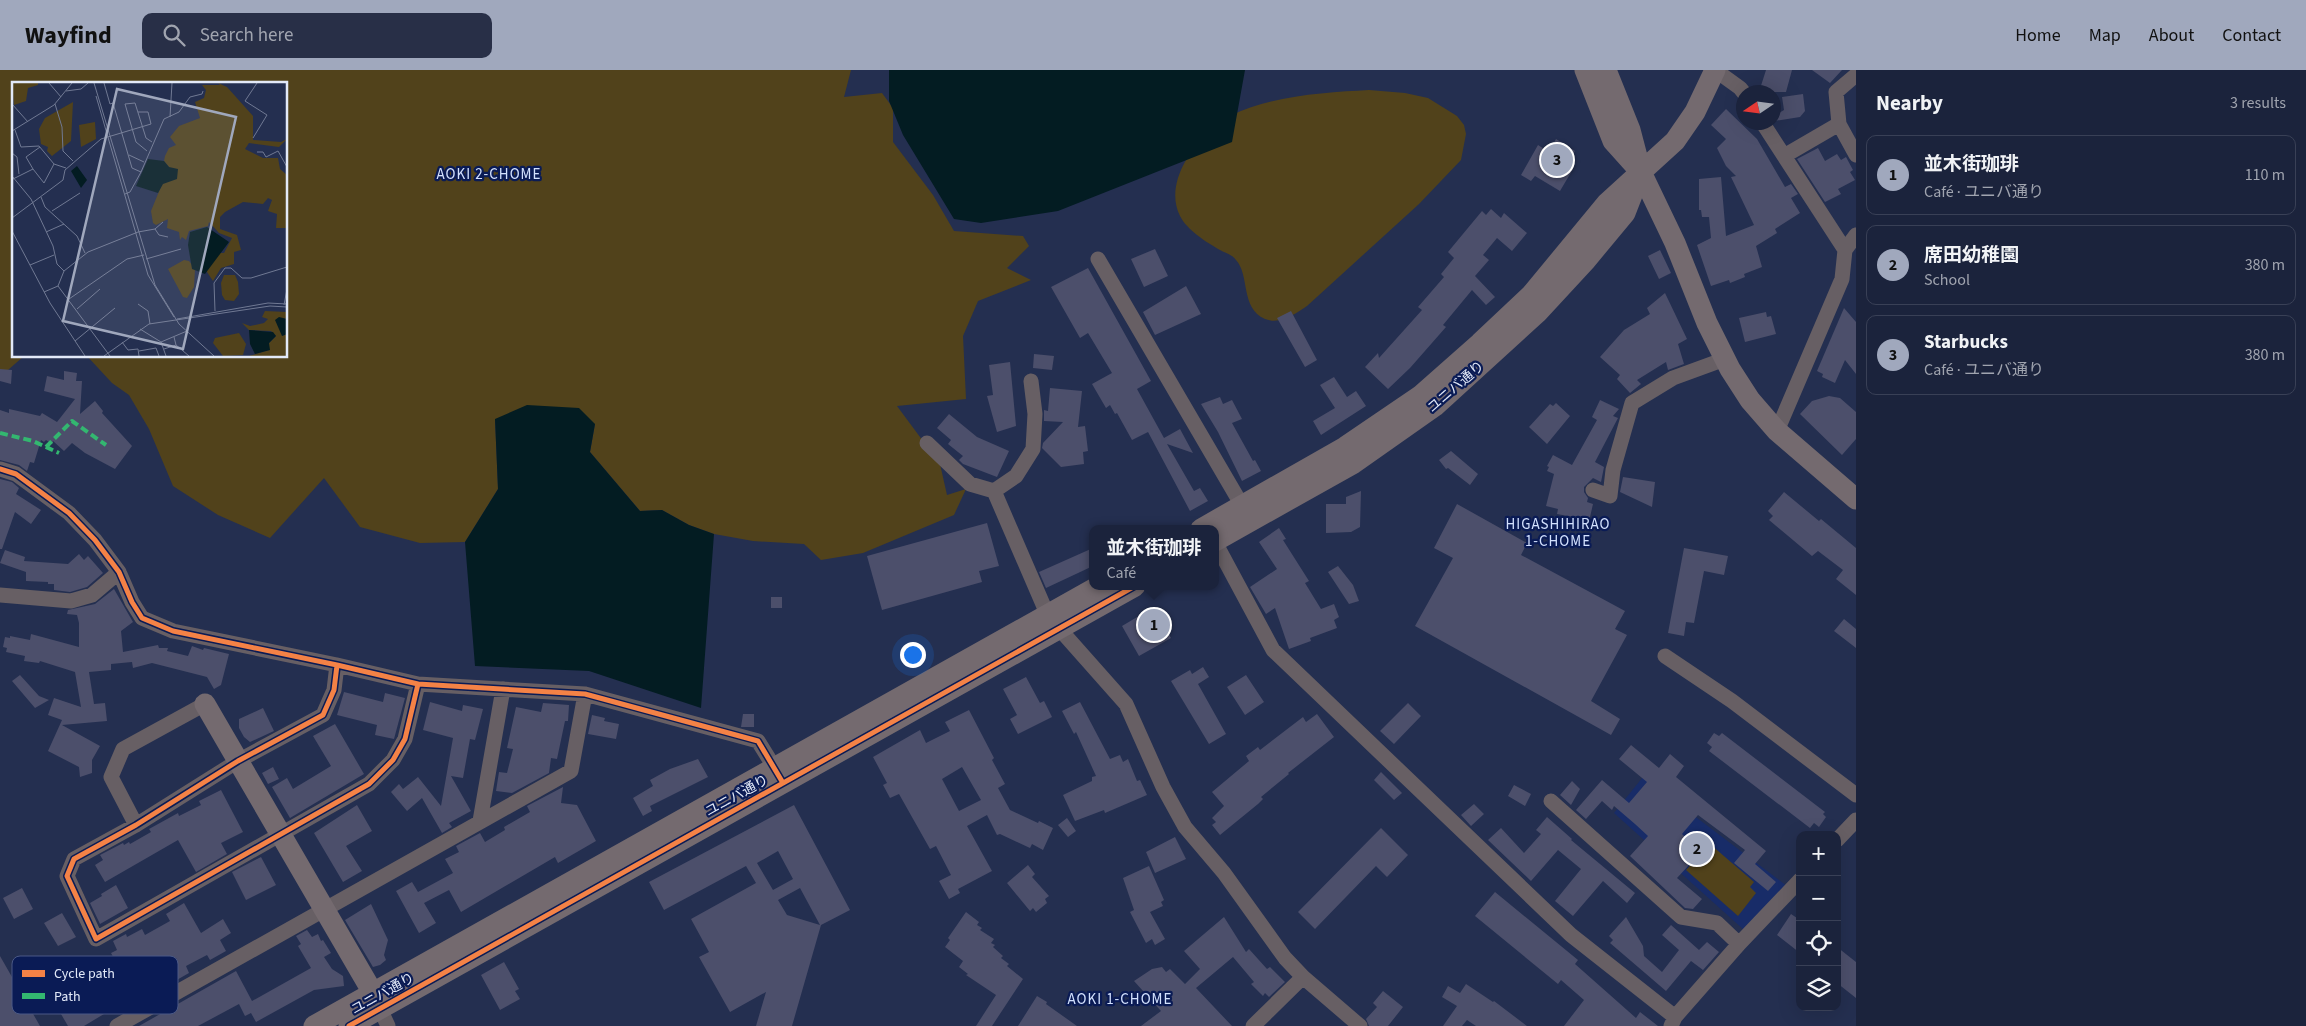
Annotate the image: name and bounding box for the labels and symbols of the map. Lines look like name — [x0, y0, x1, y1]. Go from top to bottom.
inset map — [12, 82, 288, 358]
north arrow — [1736, 85, 1781, 130]
pin: 3 — [1541, 141, 1573, 179]
district label: AOKI 2-CHOME — [437, 164, 541, 185]
street label: ユニバ通り — [1423, 356, 1489, 418]
district label: HIGASHIHIRAO 1-CHOME — [1506, 514, 1610, 552]
pin: 1 — [1138, 606, 1170, 644]
your location — [900, 642, 926, 668]
street label: ユニバ通り — [702, 770, 772, 822]
pin: 2 — [1681, 830, 1713, 868]
legend — [12, 956, 178, 1014]
text: Cycle path — [54, 964, 115, 984]
street label: ユニバ通り — [348, 968, 418, 1020]
text: Path — [54, 987, 81, 1007]
district label: AOKI 1-CHOME — [1068, 989, 1172, 1010]

